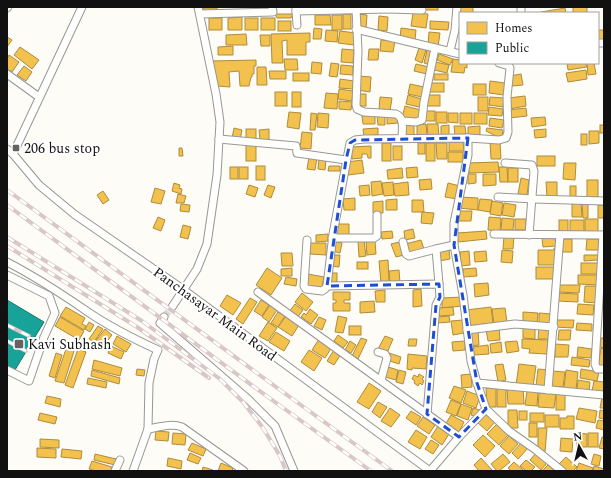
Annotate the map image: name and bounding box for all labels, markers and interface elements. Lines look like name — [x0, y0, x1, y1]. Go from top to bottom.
legend — [459, 12, 599, 64]
text: Homes — [495, 19, 533, 38]
text: Public — [495, 39, 529, 58]
place label: 206 bus stop — [24, 138, 100, 159]
marker: 206 bus stop — [11, 143, 21, 153]
street label: Panchasayar Main Road — [149, 262, 281, 366]
place label: Kavi Subhash — [28, 334, 111, 355]
marker: Kavi Subhash — [13, 338, 25, 350]
north arrow — [559, 426, 599, 466]
text: N — [572, 428, 583, 446]

